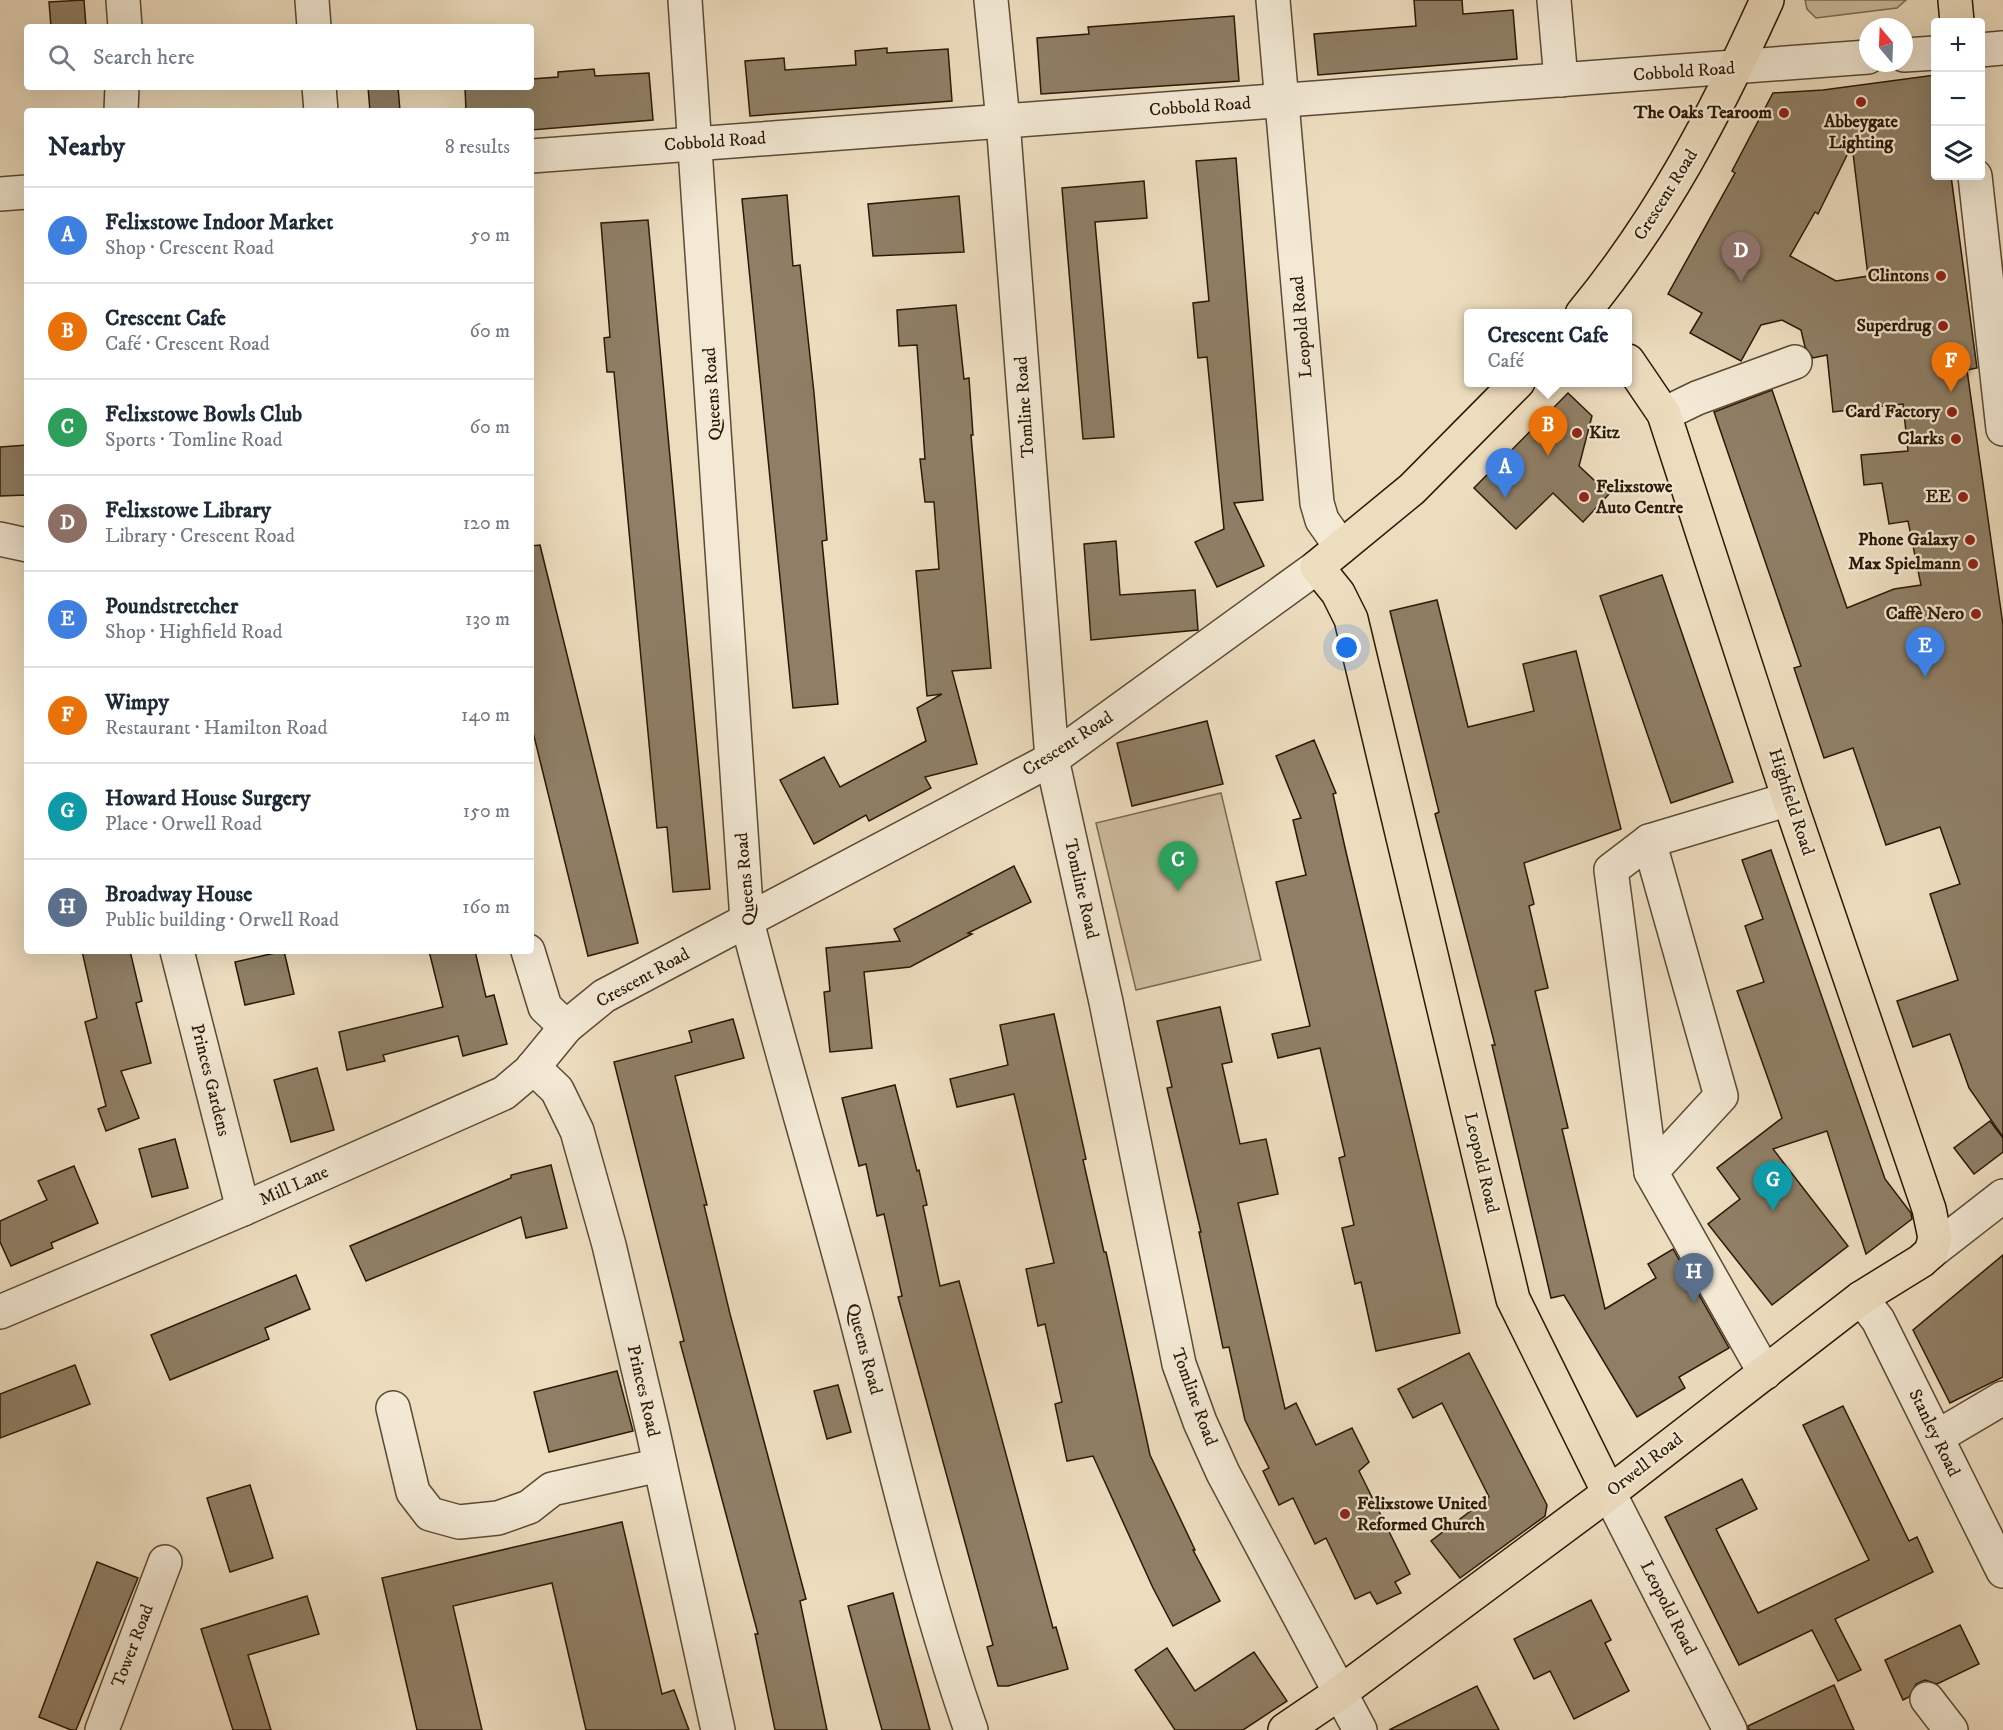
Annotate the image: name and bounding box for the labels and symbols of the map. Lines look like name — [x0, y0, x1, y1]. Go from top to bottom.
north arrow — [1859, 18, 1913, 72]
street label: Cobbold Road — [1632, 57, 1736, 87]
street label: Cobbold Road — [1148, 92, 1252, 122]
marker: Abbeygate Lighting — [1854, 95, 1868, 109]
place label: The Oaks Tearoom — [1633, 102, 1772, 124]
marker: The Oaks Tearoom — [1777, 106, 1791, 120]
place label: Abbeygate Lighting — [1823, 111, 1899, 154]
street label: Cobbold Road — [663, 127, 767, 157]
street label: Crescent Road — [1629, 145, 1703, 245]
pin: D — [1722, 232, 1760, 282]
place label: Clintons — [1868, 265, 1929, 287]
marker: Clintons — [1934, 269, 1948, 283]
street label: Leopold Road — [1287, 275, 1317, 379]
place label: Superdrug — [1857, 315, 1932, 337]
marker: Superdrug — [1936, 319, 1950, 333]
pin: F — [1932, 342, 1970, 392]
street label: Queens Road — [699, 347, 727, 441]
street label: Tomline Road — [1010, 355, 1040, 459]
place label: Card Factory — [1845, 401, 1940, 423]
marker: Card Factory — [1945, 405, 1959, 419]
pin: B — [1528, 406, 1568, 456]
place label: Kitz — [1589, 422, 1620, 444]
marker: Kitz — [1570, 426, 1584, 440]
place label: Clarks — [1897, 428, 1944, 450]
marker: Clarks — [1949, 432, 1963, 446]
pin: A — [1486, 448, 1524, 498]
place label: Felixstowe Auto Centre — [1595, 476, 1684, 519]
place label: EE — [1926, 486, 1951, 508]
marker: Felixstowe Auto Centre — [1577, 490, 1591, 504]
marker: EE — [1956, 490, 1970, 504]
place label: Phone Galaxy — [1858, 529, 1958, 551]
marker: Phone Galaxy — [1963, 533, 1977, 547]
place label: Max Spielmann — [1848, 553, 1962, 575]
marker: Max Spielmann — [1966, 557, 1980, 571]
place label: Caffè Nero — [1886, 603, 1964, 625]
marker: Caffè Nero — [1969, 607, 1983, 621]
pin: E — [1906, 628, 1944, 677]
your location — [1332, 633, 1361, 662]
street label: Crescent Road — [1019, 707, 1117, 781]
street label: Highfield Road — [1763, 746, 1819, 858]
street label: Queens Road — [731, 831, 761, 927]
street label: Tomline Road — [1059, 837, 1103, 941]
pin: C — [1158, 842, 1198, 891]
street label: Crescent Road — [592, 943, 694, 1013]
street label: Princes Gardens — [185, 1022, 235, 1138]
street label: Leopold Road — [1459, 1111, 1503, 1215]
street label: Mill Lane — [256, 1161, 332, 1211]
pin: G — [1754, 1162, 1792, 1211]
pin: H — [1674, 1254, 1714, 1303]
street label: Queens Road — [841, 1301, 887, 1397]
street label: Princes Road — [622, 1343, 664, 1439]
street label: Tomline Road — [1166, 1345, 1222, 1449]
street label: Stanley Road — [1903, 1386, 1965, 1480]
street label: Orwell Road — [1603, 1428, 1687, 1502]
place label: Felixstowe United Reformed Church — [1357, 1493, 1488, 1536]
marker: Felixstowe United Reformed Church — [1338, 1507, 1352, 1521]
street label: Leopold Road — [1635, 1557, 1701, 1659]
street label: Tower Road — [107, 1601, 159, 1691]

